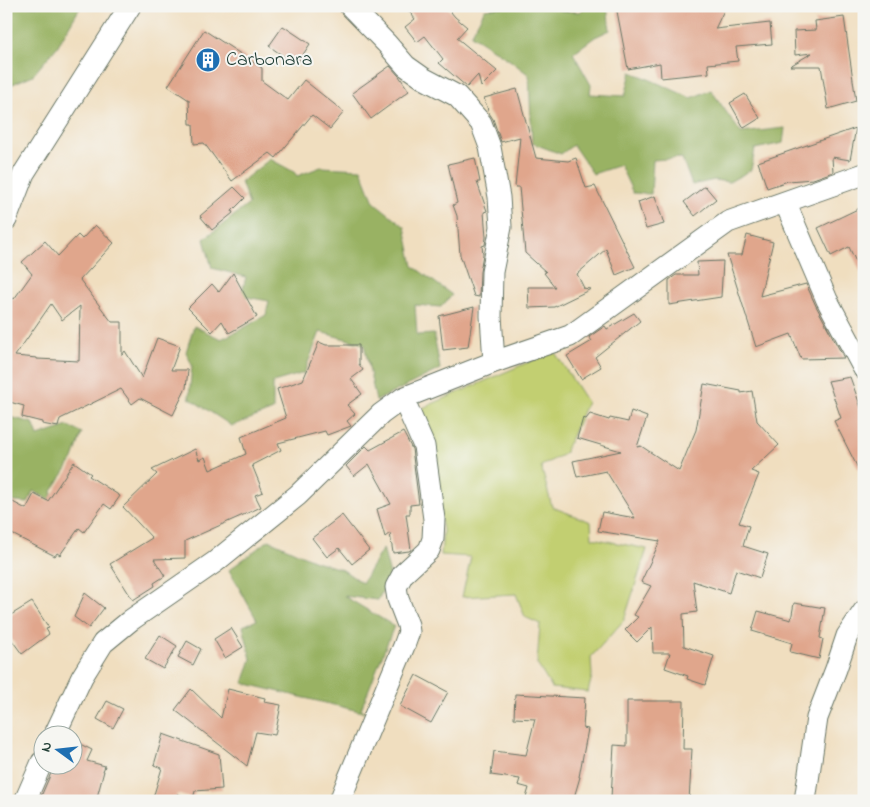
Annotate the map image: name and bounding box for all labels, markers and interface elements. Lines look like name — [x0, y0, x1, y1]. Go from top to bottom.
place label: Carbonara — [226, 46, 313, 75]
building icon: Carbonara — [195, 47, 221, 73]
north arrow — [32, 724, 82, 774]
text: N — [36, 740, 58, 754]

